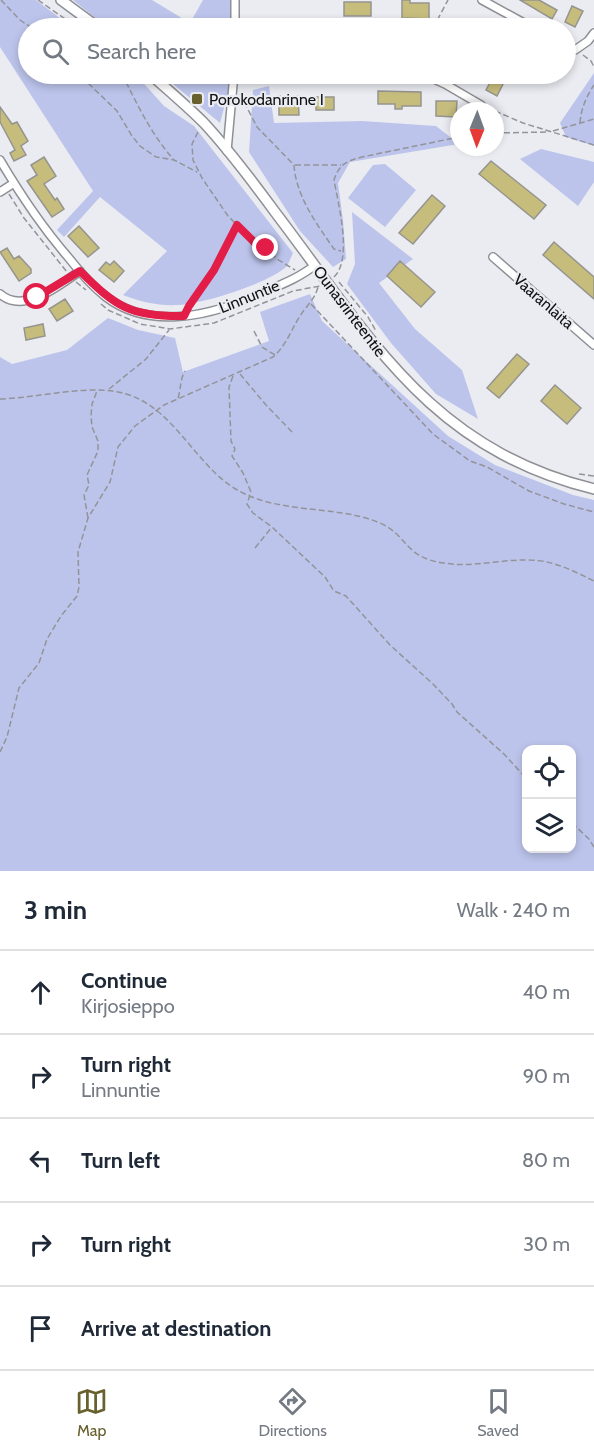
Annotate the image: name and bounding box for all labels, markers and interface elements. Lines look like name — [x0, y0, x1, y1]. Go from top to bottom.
search box — [18, 18, 576, 84]
icon: search — [39, 35, 72, 68]
text: Search here — [87, 38, 196, 65]
place label: Porokodanrinne I — [209, 90, 324, 109]
marker: Porokodanrinne I — [190, 92, 204, 106]
north arrow — [450, 102, 504, 156]
route end — [252, 234, 278, 260]
street label: Ounasrinteentie — [309, 262, 390, 360]
street label: Vaaranlaita — [510, 270, 578, 333]
street label: Linnuntie — [216, 276, 282, 317]
route start — [23, 283, 49, 309]
map controls — [522, 745, 576, 853]
button: locate — [522, 745, 576, 799]
button: layers — [522, 799, 576, 853]
text: 3 min — [24, 894, 87, 926]
text: Walk · 240 m — [457, 898, 570, 922]
text: Continue — [81, 967, 167, 994]
icon: ahead — [24, 976, 57, 1009]
text: 40 m — [522, 980, 570, 1004]
text: Kirjosieppo — [81, 994, 175, 1018]
text: Turn right — [81, 1051, 171, 1078]
icon: right — [24, 1060, 57, 1093]
text: 90 m — [523, 1064, 570, 1088]
text: Linnuntie — [81, 1078, 160, 1102]
icon: left — [24, 1144, 57, 1177]
text: Turn left — [81, 1147, 160, 1174]
text: 80 m — [522, 1148, 570, 1172]
icon: right — [24, 1228, 57, 1261]
text: Turn right — [81, 1231, 171, 1258]
text: 30 m — [523, 1232, 570, 1256]
icon: arrive — [24, 1312, 57, 1345]
text: Arrive at destination — [81, 1315, 271, 1342]
tab: Map — [75, 1385, 108, 1440]
tab: Directions — [259, 1385, 327, 1440]
tab: Saved — [477, 1385, 519, 1440]

